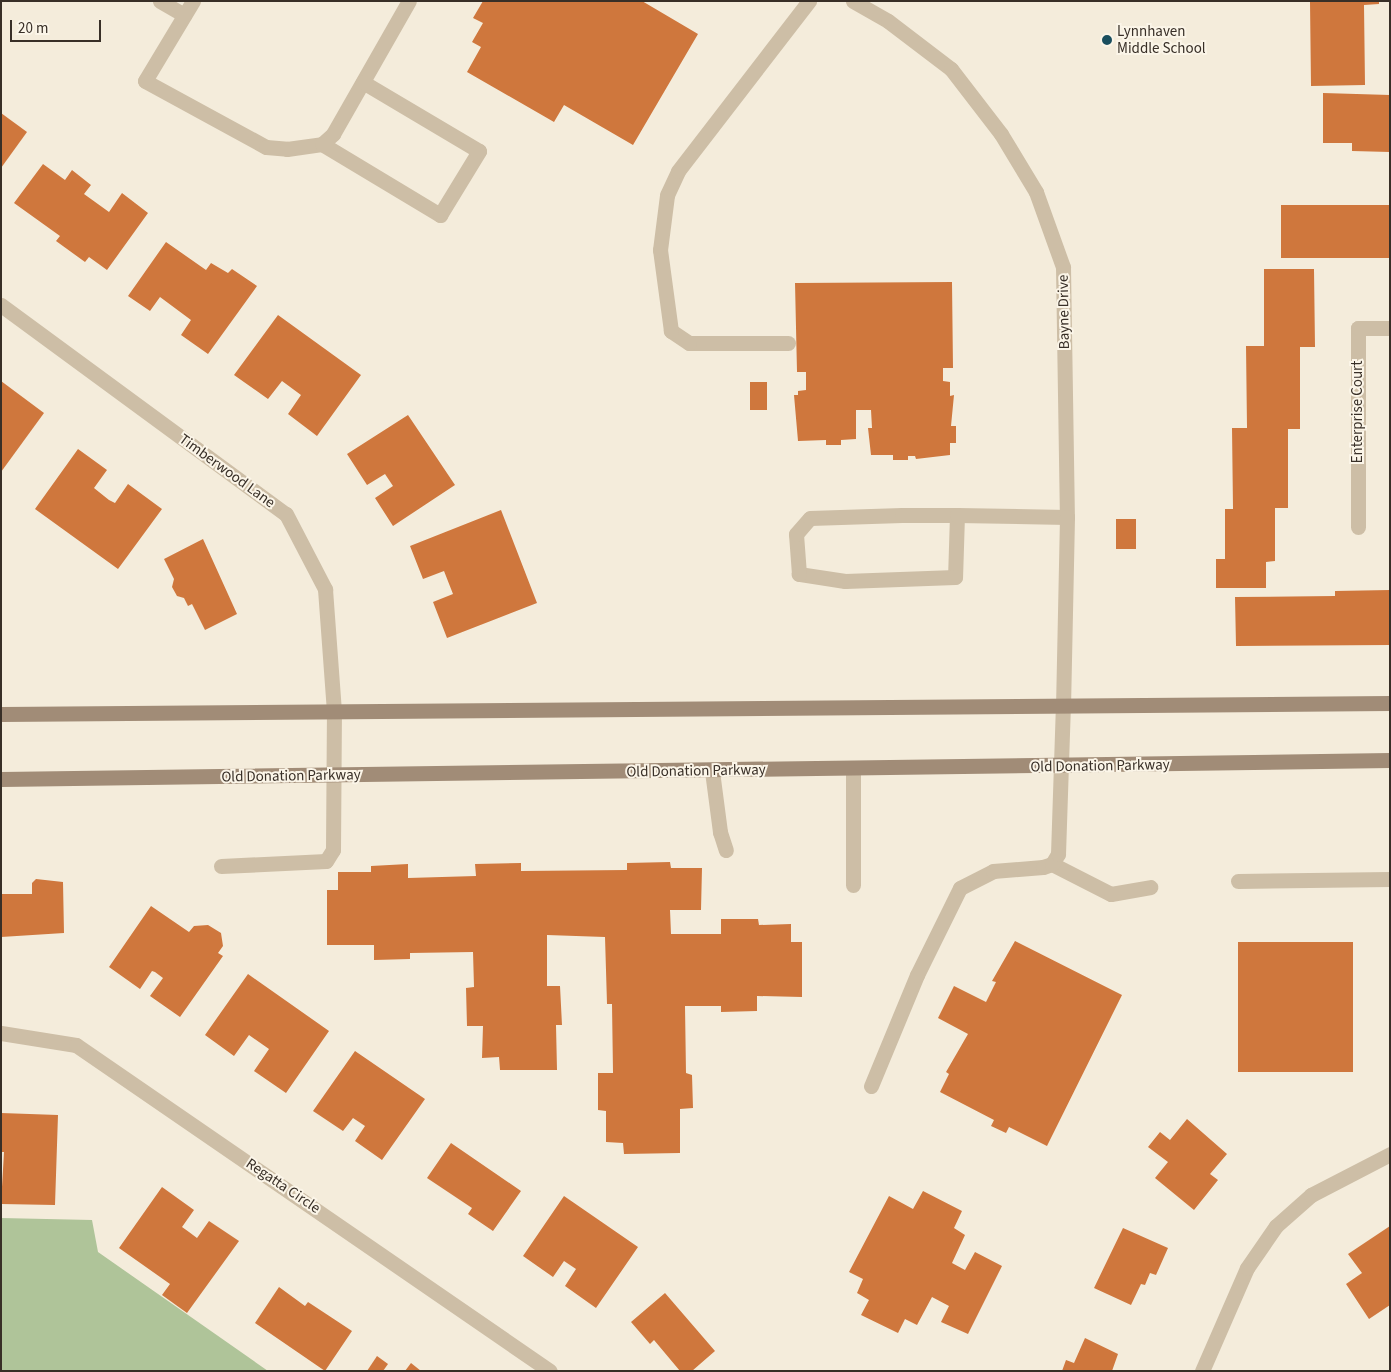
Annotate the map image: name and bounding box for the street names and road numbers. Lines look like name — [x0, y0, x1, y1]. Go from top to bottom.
street label: Bayne Drive — [1054, 275, 1074, 349]
street label: Enterprise Court — [1349, 361, 1367, 463]
street label: Timberwood Lane — [176, 430, 278, 512]
street label: Old Donation Parkway — [1030, 756, 1170, 776]
street label: Old Donation Parkway — [626, 761, 766, 781]
street label: Old Donation Parkway — [221, 766, 361, 786]
street label: Regatta Circle — [242, 1155, 324, 1217]

